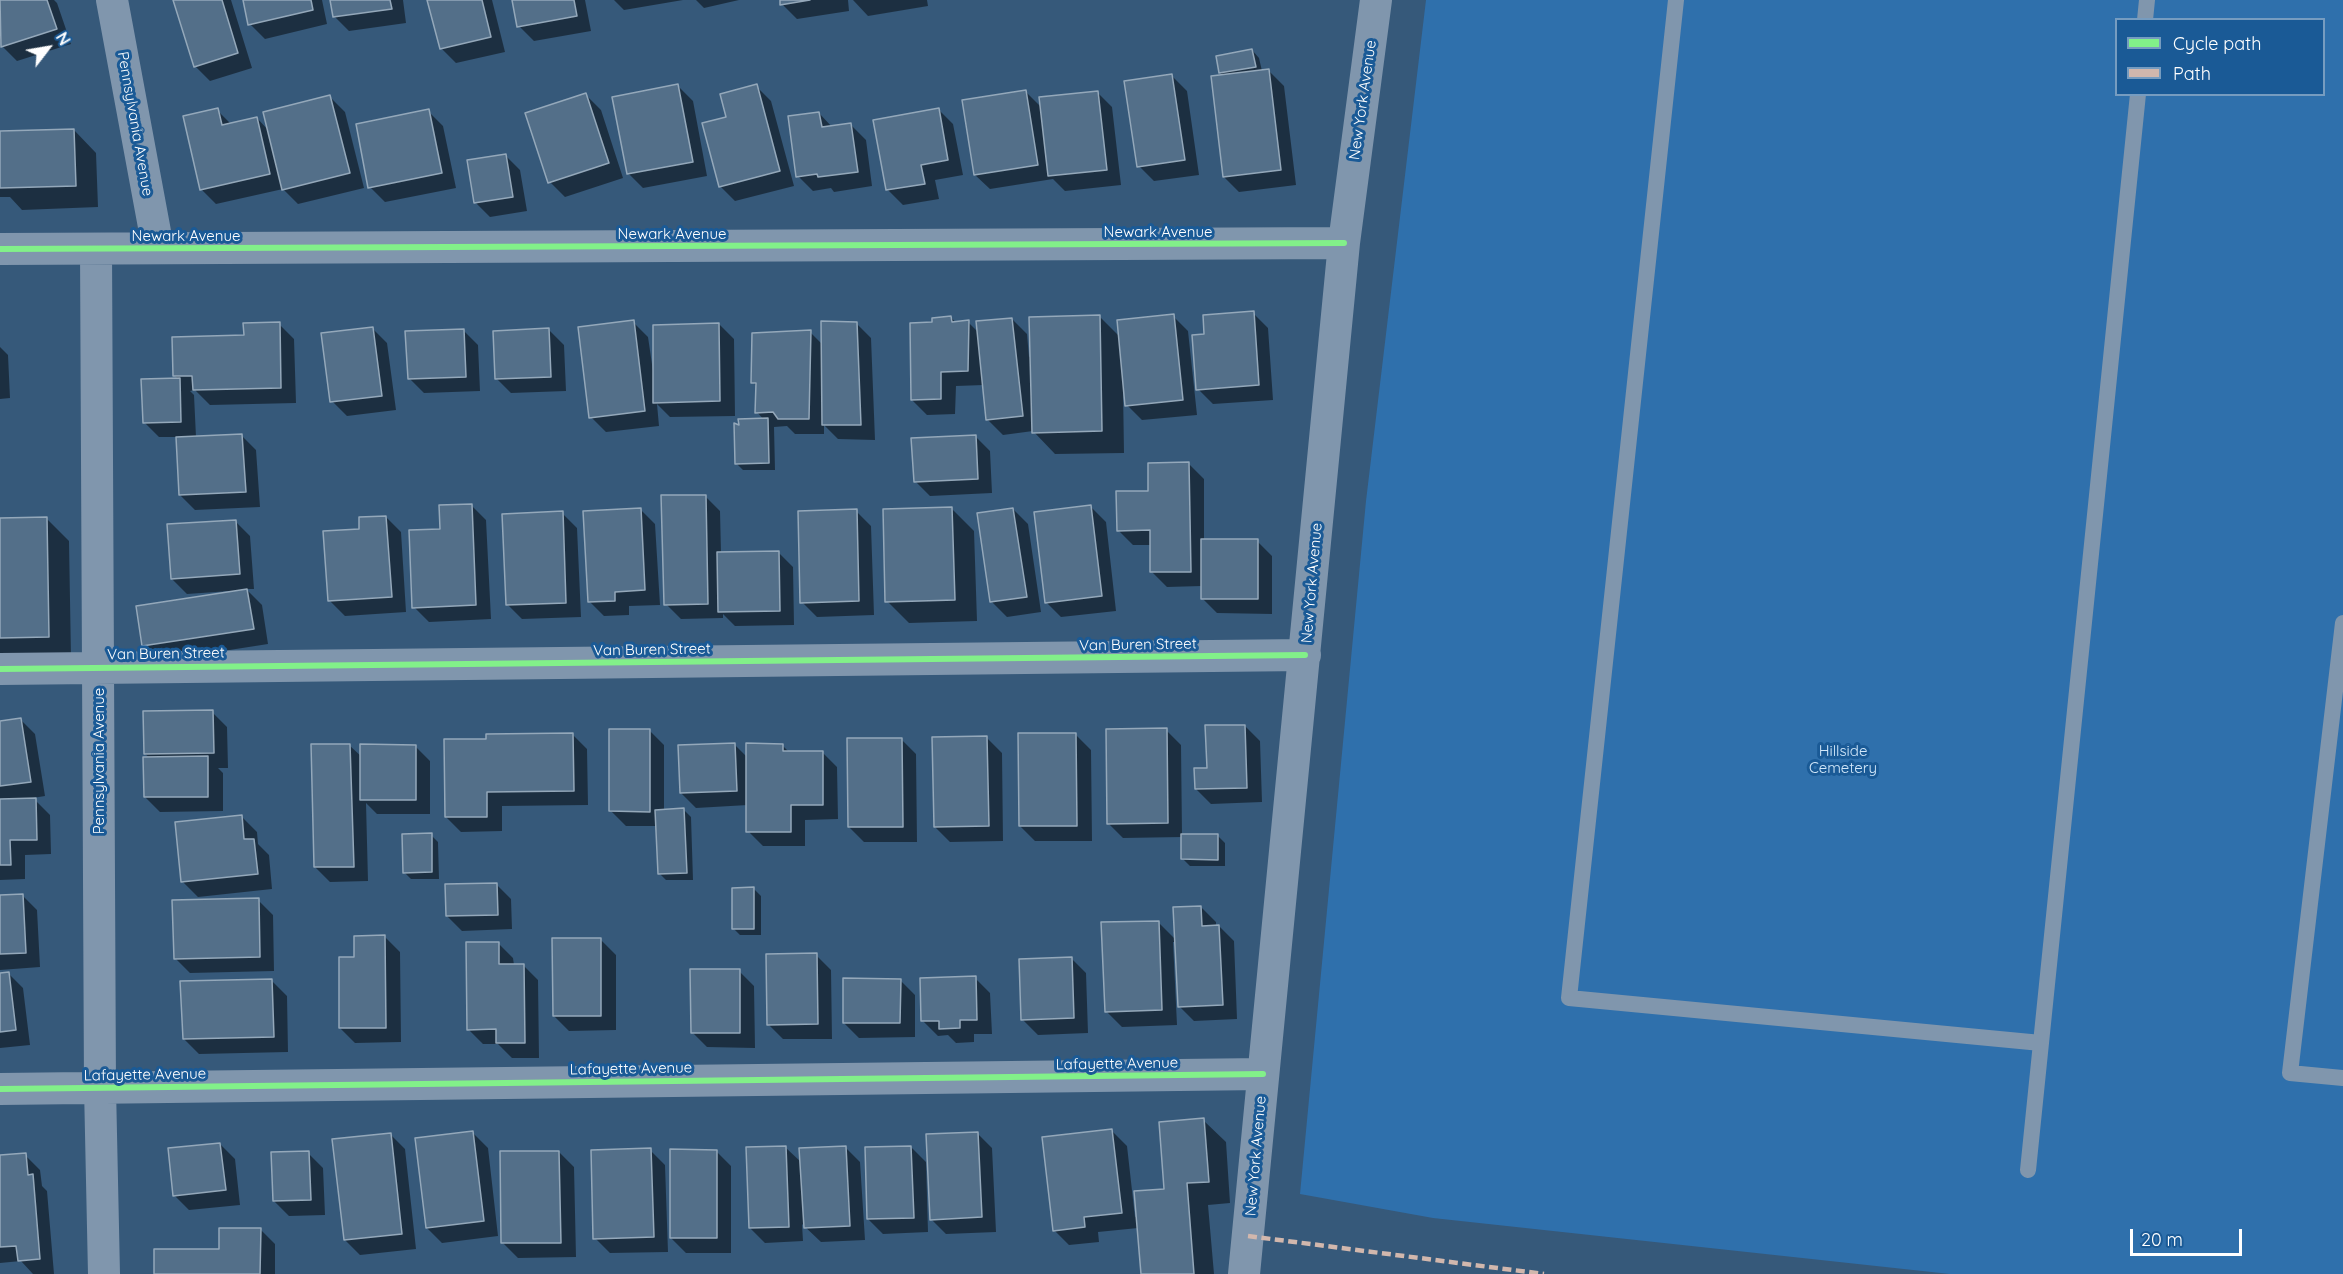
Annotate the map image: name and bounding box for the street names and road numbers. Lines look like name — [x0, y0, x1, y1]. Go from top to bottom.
street label: New York Avenue — [1346, 39, 1380, 161]
street label: Pennsylvania Avenue — [113, 50, 157, 198]
street label: Newark Avenue — [1103, 223, 1213, 241]
street label: Newark Avenue — [617, 225, 727, 243]
street label: Newark Avenue — [131, 227, 241, 245]
street label: New York Avenue — [1298, 522, 1326, 644]
street label: Van Buren Street — [1079, 635, 1197, 655]
street label: Van Buren Street — [593, 640, 711, 660]
street label: Van Buren Street — [107, 644, 225, 664]
street label: Pennsylvania Avenue — [90, 688, 108, 834]
street label: Lafayette Avenue — [1056, 1054, 1178, 1074]
street label: Lafayette Avenue — [570, 1059, 692, 1079]
street label: Lafayette Avenue — [84, 1065, 206, 1085]
street label: New York Avenue — [1242, 1095, 1270, 1217]

